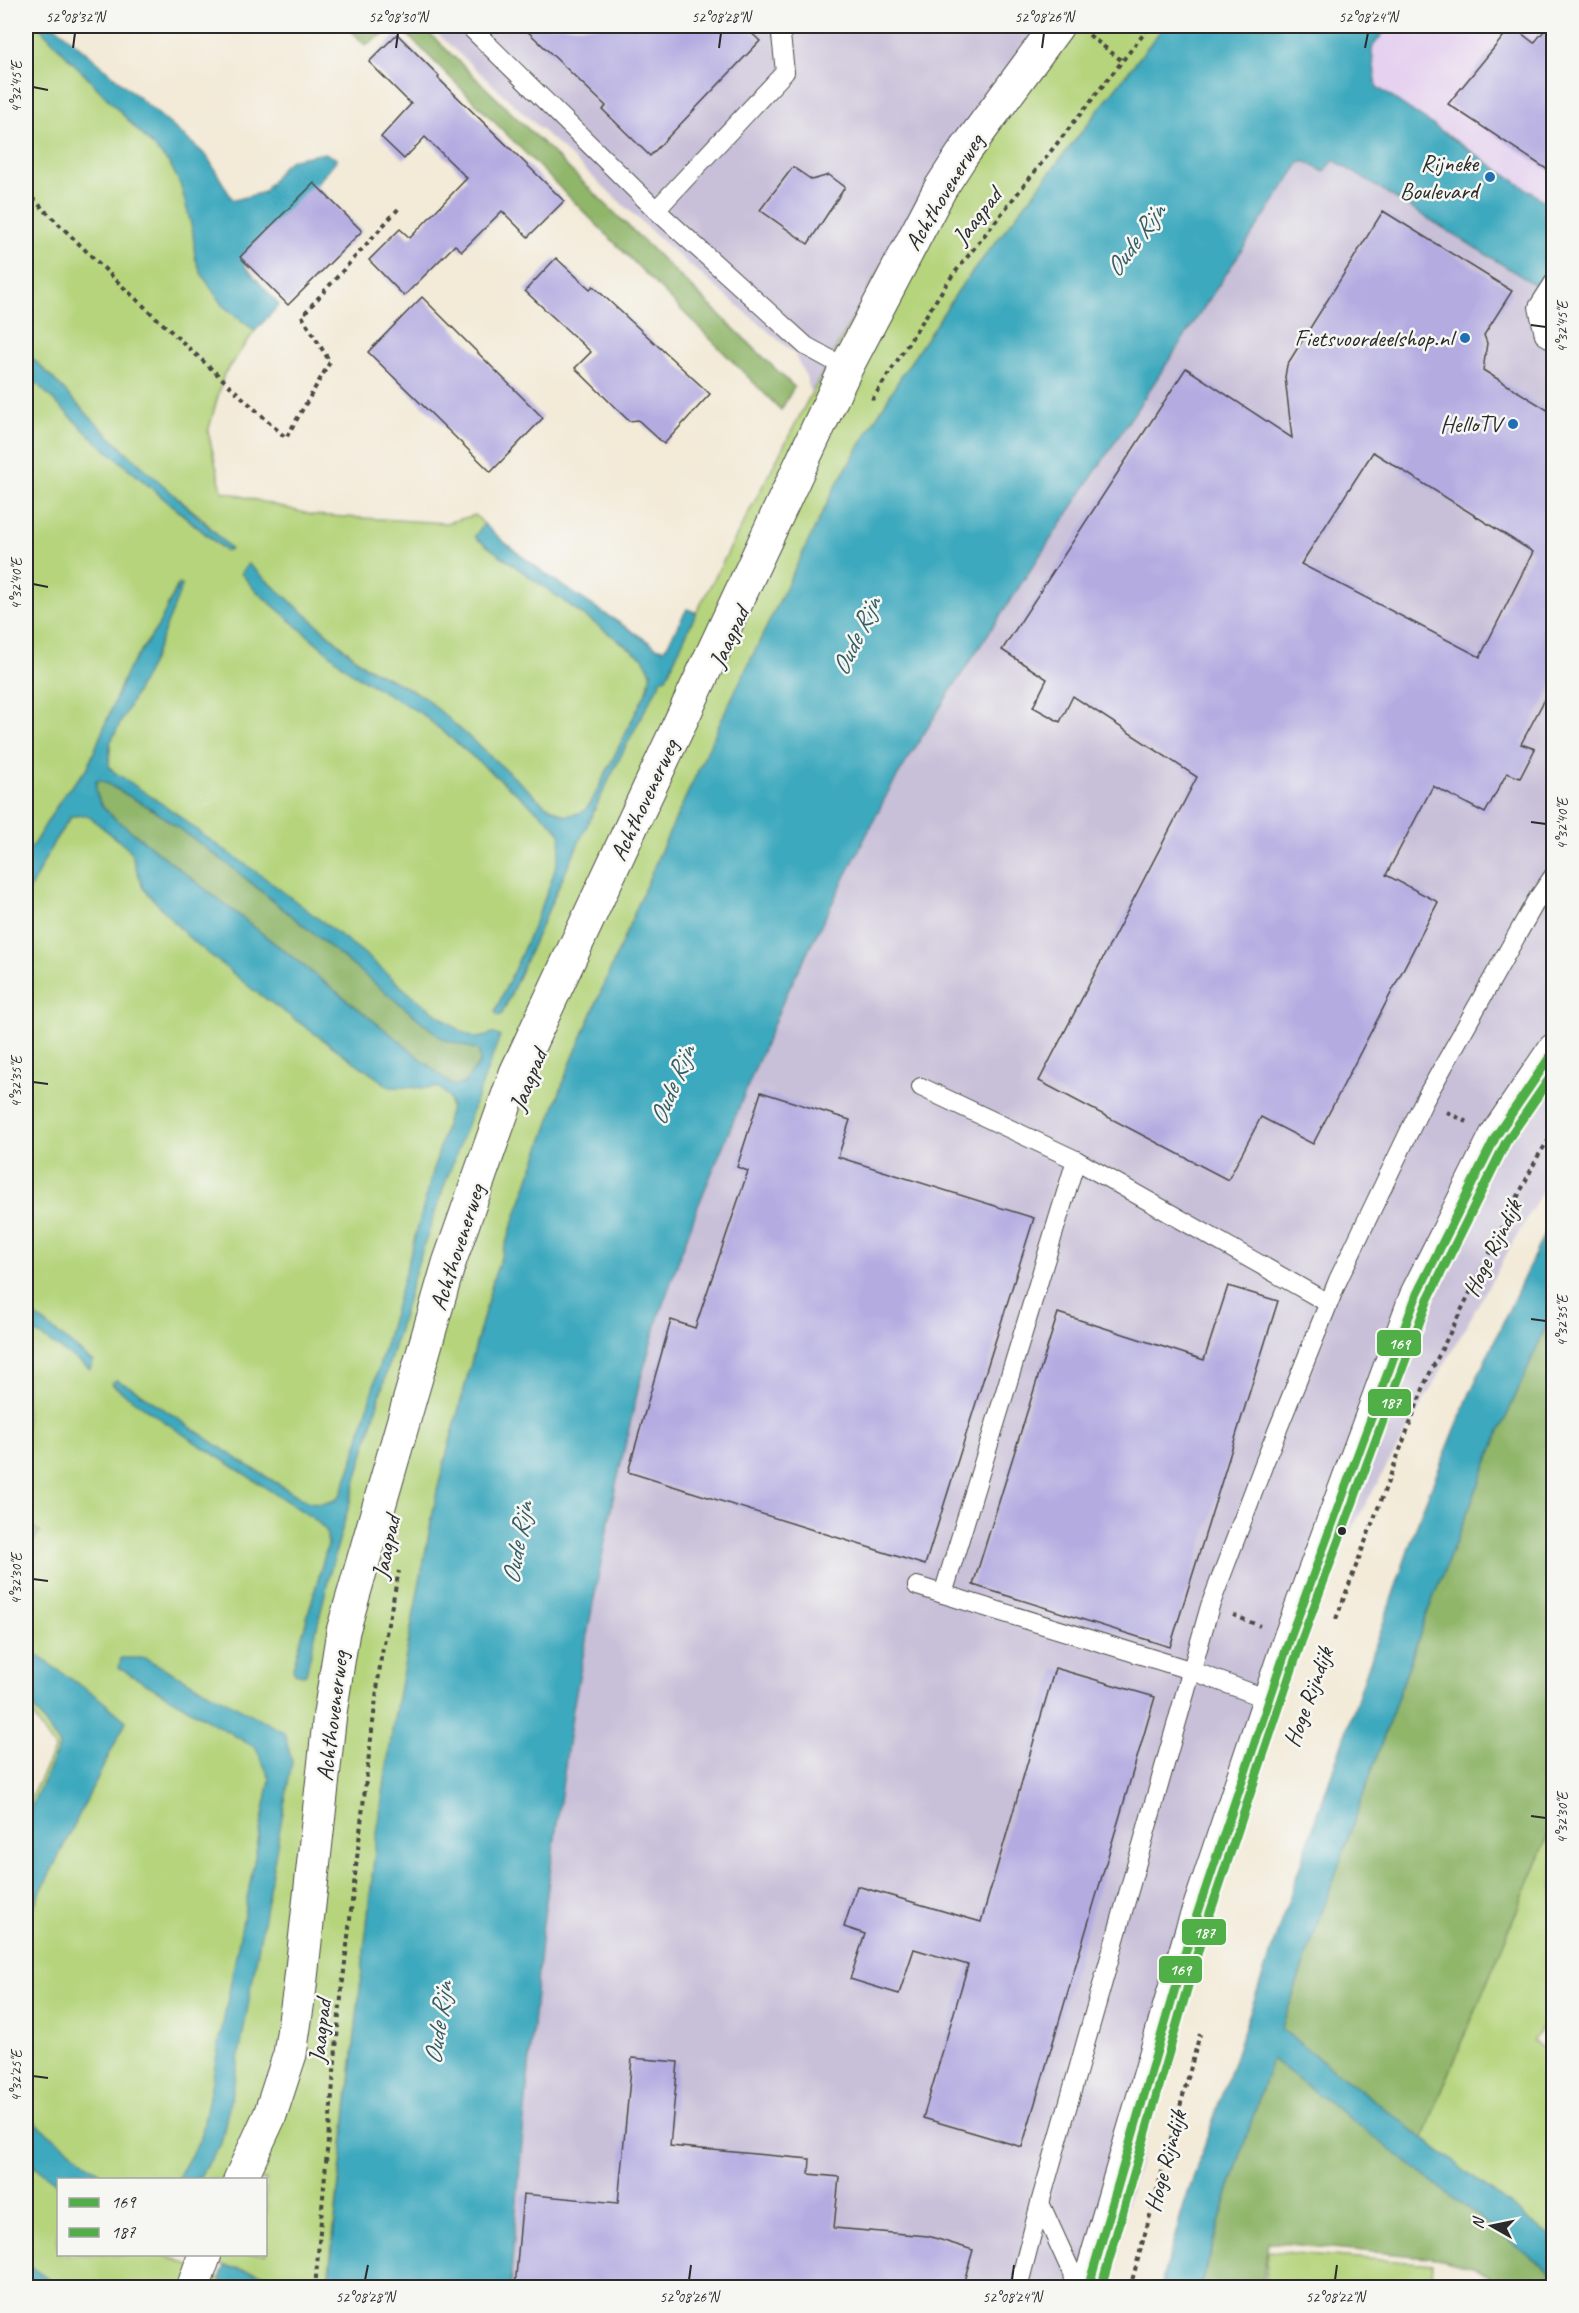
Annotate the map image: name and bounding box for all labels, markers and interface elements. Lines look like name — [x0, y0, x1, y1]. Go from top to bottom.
text: 52°08'32"N — [45, 8, 108, 27]
text: 52°08'30"N — [368, 8, 431, 27]
text: 52°08'28"N — [691, 8, 754, 27]
text: 52°08'26"N — [1014, 8, 1077, 27]
text: 52°08'24"N — [1338, 8, 1401, 27]
text: 4°32'45"E — [7, 59, 26, 113]
street label: Achthovenerweg — [897, 127, 991, 256]
place label: Rijneke Boulevard — [1400, 148, 1482, 206]
marker: Rijneke Boulevard — [1483, 170, 1497, 184]
street label: Jaagpad — [945, 179, 1011, 251]
water label: Oude Rijn — [1097, 195, 1174, 283]
text: 4°32'45"E — [1553, 299, 1572, 353]
place label: Fietsvoordeelshop.nl — [1295, 323, 1457, 353]
marker: Fietsvoordeelshop.nl — [1458, 331, 1472, 345]
place label: HelloTV — [1440, 409, 1505, 439]
marker: HelloTV — [1506, 417, 1520, 431]
text: 4°32'40"E — [7, 556, 26, 610]
water label: Oude Rijn — [823, 589, 890, 681]
street label: Jaagpad — [701, 598, 758, 673]
street label: Achthovenerweg — [603, 733, 686, 866]
text: 4°32'40"E — [1553, 796, 1572, 850]
water label: Oude Rijn — [641, 1038, 704, 1130]
street label: Jaagpad — [502, 1041, 555, 1116]
text: 4°32'35"E — [7, 1054, 26, 1108]
street label: Achthovenerweg — [423, 1179, 492, 1314]
street label: Hoge Rijndijk — [1456, 1193, 1529, 1301]
text: 4°32'35"E — [1553, 1293, 1572, 1347]
line badge: 169 — [1376, 1329, 1422, 1357]
text: 169 — [1388, 1334, 1412, 1354]
line badge: 187 — [1367, 1388, 1412, 1417]
text: 187 — [1379, 1393, 1403, 1413]
water label: Oude Rijn — [494, 1497, 541, 1587]
street label: Jaagpad — [364, 1509, 408, 1582]
unlabelled marker — [1336, 1525, 1348, 1537]
text: 4°32'30"E — [7, 1551, 26, 1605]
street label: Hoge Rijndijk — [1276, 1641, 1341, 1751]
street label: Achthovenerweg — [309, 1648, 355, 1783]
text: 4°32'30"E — [1553, 1790, 1572, 1844]
line badge: 187 — [1181, 1918, 1227, 1946]
text: 187 — [1193, 1923, 1217, 1943]
line badge: 169 — [1158, 1955, 1203, 1984]
text: 169 — [1169, 1960, 1193, 1980]
water label: Oude Rijn — [416, 1977, 460, 2067]
street label: Jaagpad — [302, 1994, 339, 2065]
text: 4°32'25"E — [7, 2048, 26, 2102]
street label: Hoge Rijndijk — [1137, 2105, 1194, 2215]
legend — [57, 2178, 267, 2256]
text: 169 — [111, 2191, 137, 2213]
north arrow — [1462, 2196, 1522, 2256]
text: N — [1468, 2214, 1489, 2230]
text: 187 — [111, 2221, 136, 2243]
text: 52°08'28"N — [335, 2288, 398, 2307]
text: 52°08'26"N — [659, 2288, 722, 2307]
text: 52°08'24"N — [982, 2288, 1045, 2307]
text: 52°08'22"N — [1305, 2288, 1368, 2307]

